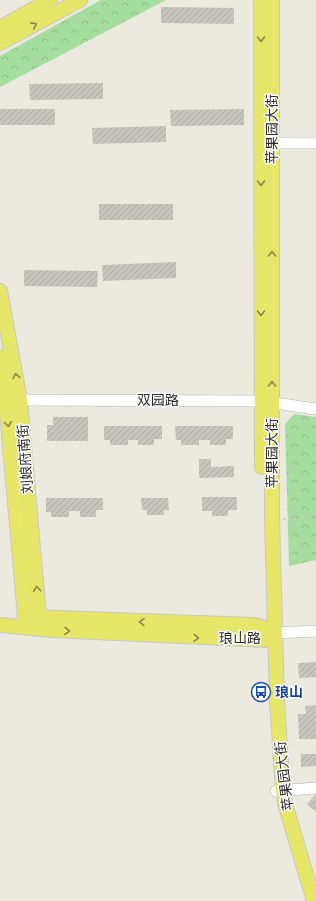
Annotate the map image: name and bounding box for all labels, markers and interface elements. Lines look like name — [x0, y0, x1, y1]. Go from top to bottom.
one-way arrow — [30, 22, 37, 29]
one-way arrow — [257, 36, 265, 42]
street label: 苹果园大街 — [264, 94, 280, 164]
one-way arrow — [257, 180, 265, 186]
one-way arrow — [268, 251, 276, 257]
one-way arrow — [257, 310, 265, 316]
one-way arrow — [12, 373, 20, 380]
one-way arrow — [268, 381, 276, 387]
street label: 双园路 — [137, 392, 179, 408]
street label: 苹果园大街 — [264, 418, 280, 488]
one-way arrow — [4, 421, 13, 427]
street label: 刘娘府南街 — [15, 424, 35, 494]
one-way arrow — [32, 586, 41, 592]
one-way arrow — [139, 618, 145, 626]
one-way arrow — [64, 626, 70, 635]
street label: 琅山路 — [219, 630, 261, 646]
one-way arrow — [193, 633, 200, 642]
bus stop icon: 琅山 — [250, 681, 272, 703]
place label: 琅山 — [275, 684, 303, 700]
street label: 苹果园大街 — [272, 740, 296, 812]

